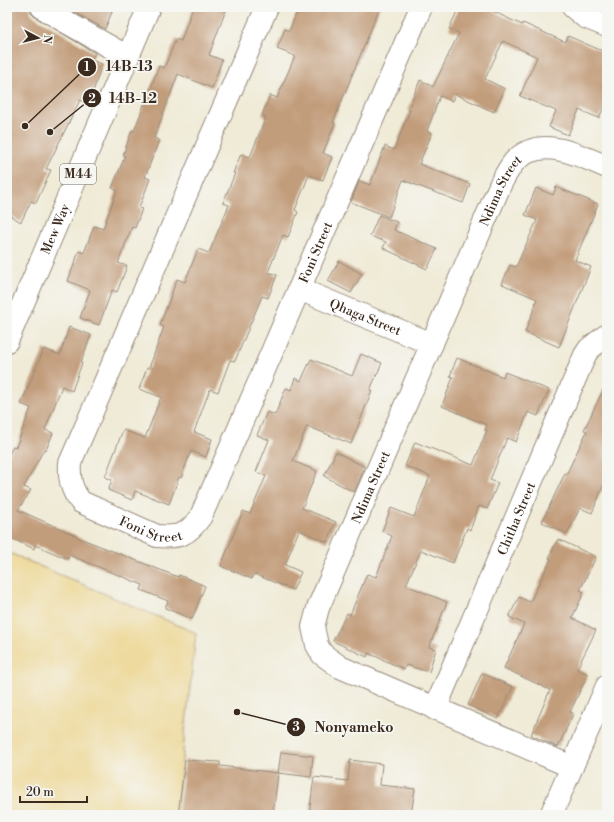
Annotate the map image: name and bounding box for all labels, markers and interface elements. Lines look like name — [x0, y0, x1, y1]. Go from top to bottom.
north arrow — [18, 18, 58, 58]
text: N — [39, 34, 54, 45]
callout: 14B-13 — [77, 54, 160, 80]
text: 14B-13 — [105, 58, 153, 76]
text: 1 — [84, 60, 90, 75]
callout: 14B-12 — [82, 85, 165, 111]
text: 14B-12 — [109, 90, 157, 108]
text: 2 — [88, 92, 96, 107]
street label: Ndima Street — [477, 152, 525, 228]
road number: M44 — [60, 164, 96, 184]
street label: Mew Way — [38, 201, 74, 257]
street label: Foni Street — [296, 219, 336, 285]
street label: Qhaga Street — [327, 296, 404, 339]
street label: Ndima Street — [348, 448, 394, 526]
street label: Chitha Street — [494, 479, 539, 558]
street label: Foni Street — [117, 513, 185, 546]
callout: Nonyameko — [286, 714, 402, 740]
text: Nonyameko — [314, 719, 394, 737]
text: 3 — [292, 720, 300, 735]
scale bar — [20, 778, 87, 804]
text: 20 m — [26, 785, 54, 800]

